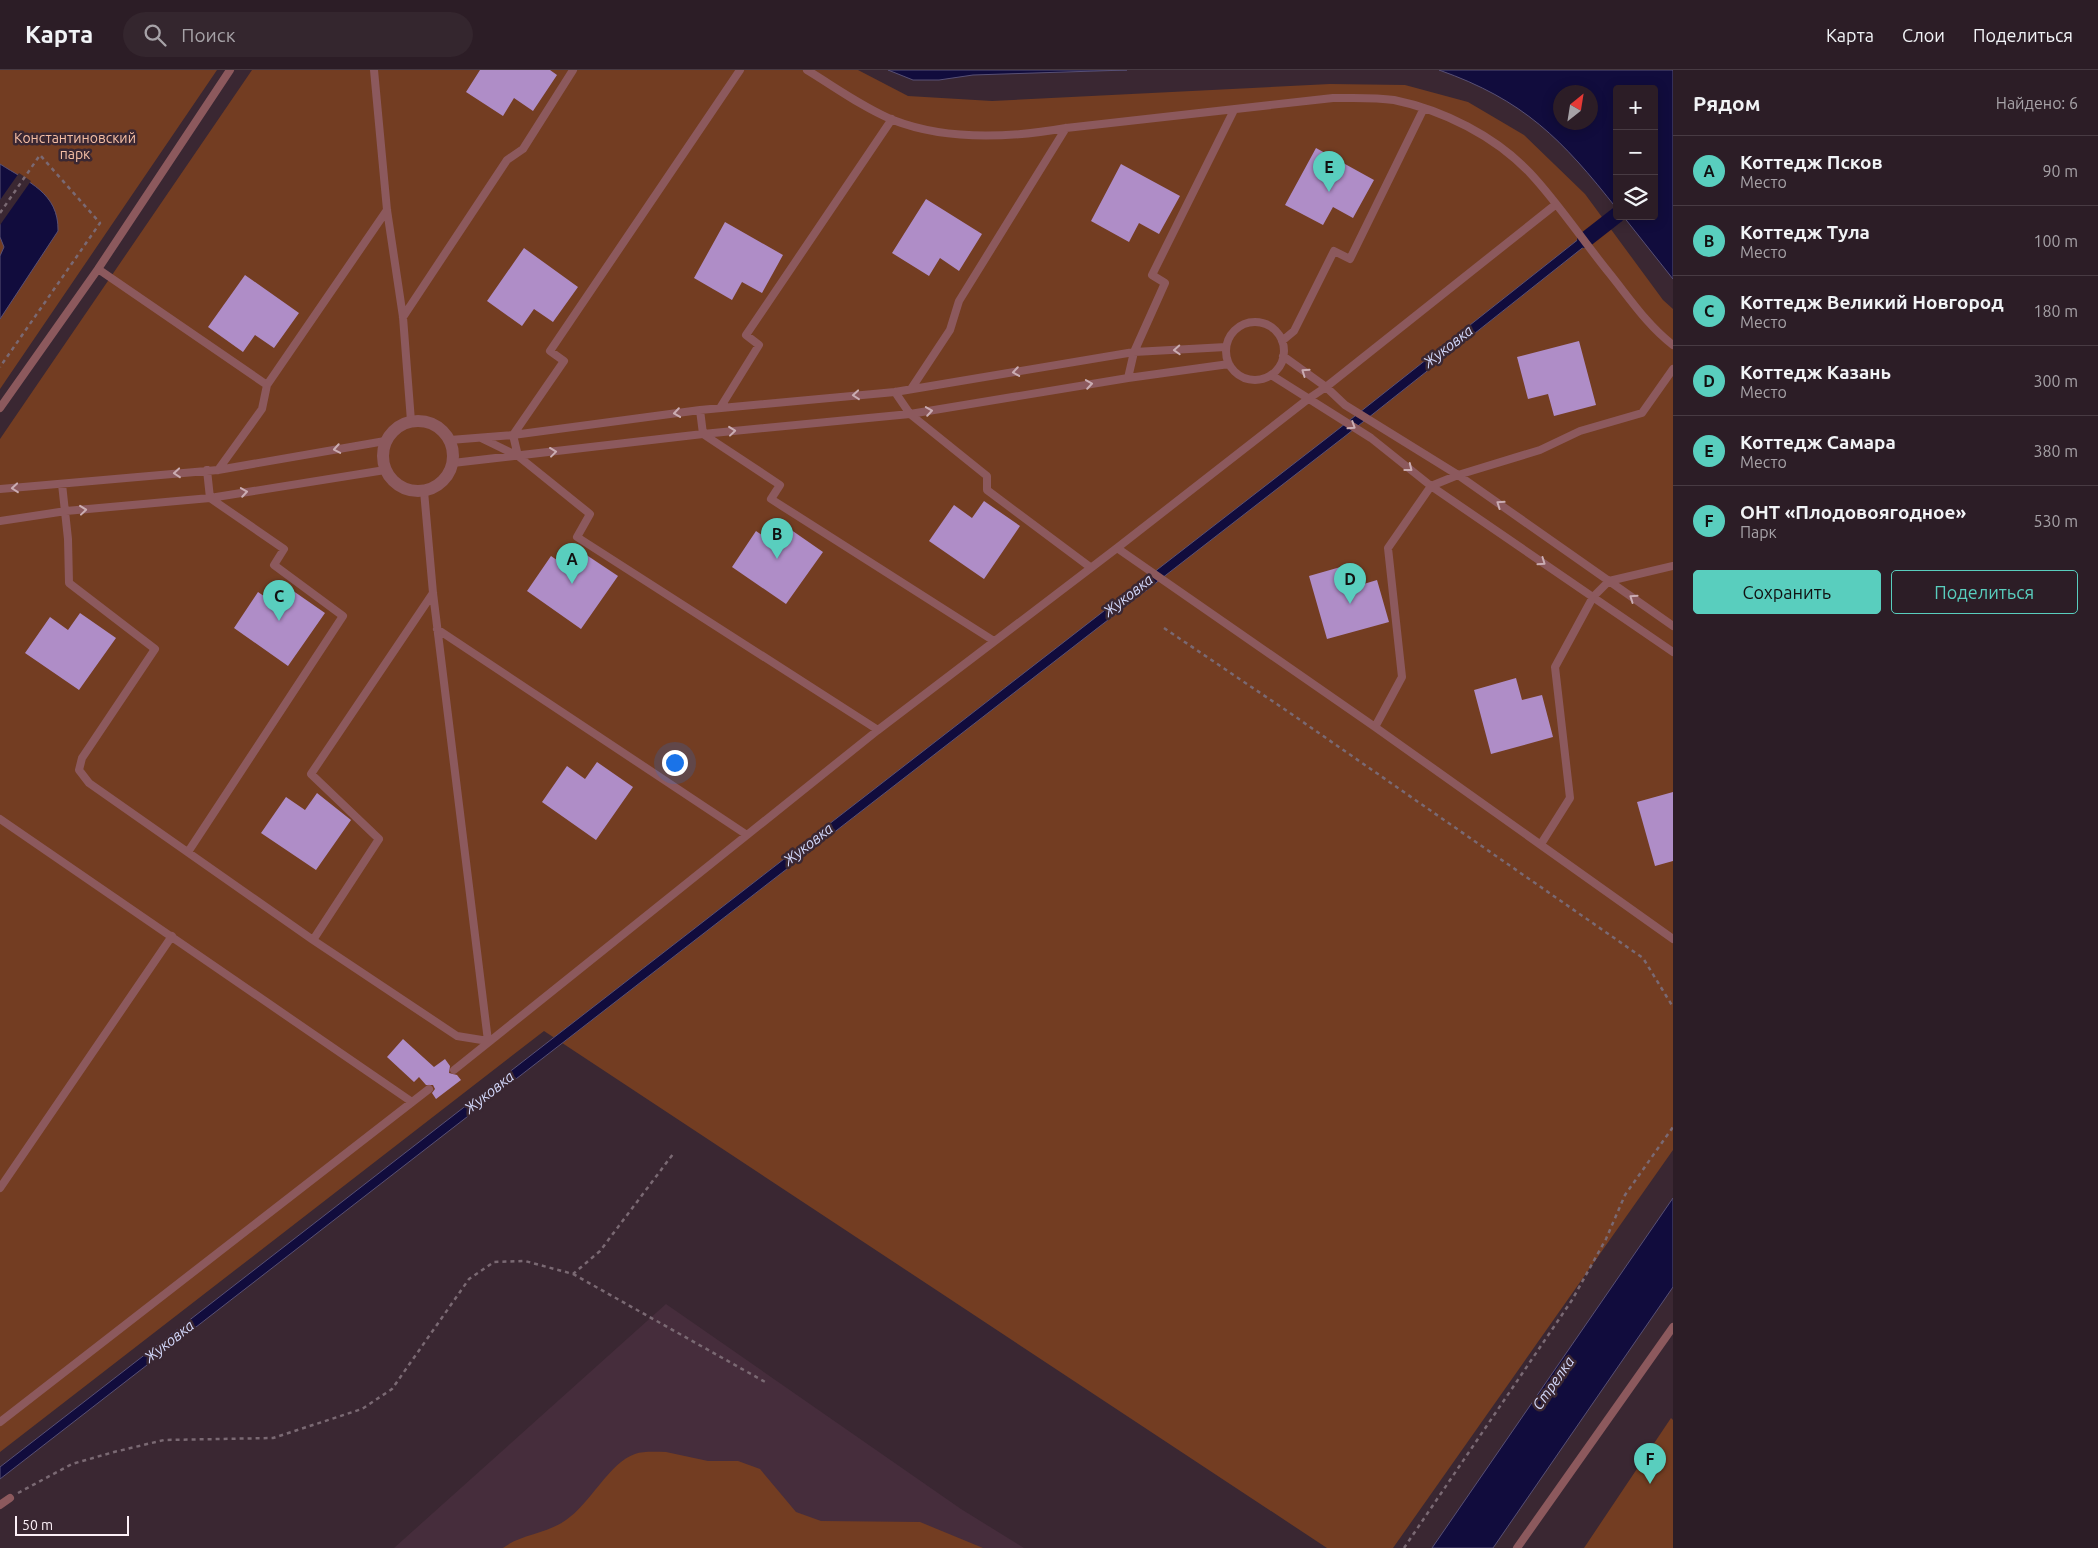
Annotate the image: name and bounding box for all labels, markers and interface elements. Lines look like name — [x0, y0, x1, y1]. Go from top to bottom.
search box — [123, 12, 473, 57]
text: Карта — [25, 21, 93, 48]
icon: search — [141, 21, 169, 49]
text: Поиск — [181, 24, 235, 46]
text: Карта — [1826, 25, 1874, 45]
text: Слои — [1902, 25, 1945, 45]
text: Поделиться — [1973, 25, 2073, 45]
north arrow — [1553, 85, 1598, 130]
map controls — [1613, 85, 1658, 220]
button: + — [1613, 85, 1658, 130]
text: Рядом — [1693, 91, 1761, 115]
text: Найдено: 6 — [1996, 94, 2078, 112]
park label: Константиновский парк — [14, 130, 136, 162]
button: − — [1613, 130, 1658, 175]
pin: E — [1313, 151, 1345, 192]
text: Коттедж Псков — [1740, 151, 1883, 173]
text: A — [1703, 162, 1715, 180]
text: 90 m — [2042, 162, 2078, 180]
text: Место — [1740, 173, 1787, 191]
button: layers — [1613, 175, 1658, 220]
text: Коттедж Тула — [1740, 221, 1870, 243]
text: B — [1704, 232, 1714, 250]
text: 100 m — [2033, 232, 2078, 250]
text: Место — [1740, 243, 1787, 261]
text: Коттедж Великий Новгород — [1740, 291, 2004, 313]
text: C — [1704, 302, 1714, 320]
text: 180 m — [2033, 302, 2078, 320]
text: Место — [1740, 313, 1787, 331]
water label: Жуковка — [1419, 321, 1476, 371]
one-way arrow — [1173, 345, 1181, 356]
text: Коттедж Казань — [1740, 361, 1891, 383]
one-way arrow — [1012, 366, 1021, 376]
one-way arrow — [1301, 369, 1311, 378]
text: D — [1703, 372, 1715, 390]
text: 300 m — [2033, 372, 2078, 390]
one-way arrow — [1085, 380, 1093, 390]
text: Место — [1740, 383, 1787, 401]
one-way arrow — [852, 390, 860, 401]
one-way arrow — [925, 406, 933, 417]
one-way arrow — [672, 407, 680, 418]
one-way arrow — [1347, 420, 1356, 429]
one-way arrow — [729, 426, 737, 437]
text: Коттедж Самара — [1740, 431, 1896, 453]
text: E — [1704, 442, 1714, 460]
text: 380 m — [2033, 442, 2078, 460]
one-way arrow — [333, 444, 342, 454]
one-way arrow — [550, 447, 558, 458]
text: Место — [1740, 453, 1787, 471]
one-way arrow — [1403, 463, 1412, 471]
one-way arrow — [172, 467, 180, 478]
one-way arrow — [11, 482, 19, 493]
one-way arrow — [241, 487, 249, 498]
one-way arrow — [1497, 501, 1506, 510]
text: ОНТ «Плодовоягодное» — [1740, 501, 1966, 523]
one-way arrow — [79, 505, 87, 516]
text: F — [1705, 512, 1714, 530]
text: 530 m — [2033, 512, 2078, 530]
pin: B — [761, 518, 793, 559]
text: Парк — [1740, 523, 1777, 541]
pin: A — [556, 543, 588, 584]
one-way arrow — [1536, 556, 1546, 565]
pin: D — [1334, 563, 1366, 604]
water label: Жуковка — [1099, 570, 1156, 620]
button: Сохранить — [1693, 570, 1881, 614]
button: Поделиться — [1891, 570, 2078, 614]
pin: C — [263, 580, 295, 621]
one-way arrow — [1629, 595, 1639, 604]
your location — [662, 750, 688, 776]
water label: Жуковка — [779, 819, 836, 869]
water label: Жуковка — [460, 1067, 517, 1117]
water label: Жуковка — [140, 1316, 197, 1366]
water label: Стрелка — [1528, 1353, 1578, 1413]
pin: F — [1634, 1443, 1666, 1484]
scale bar — [15, 1513, 129, 1536]
text: 50 m — [22, 1517, 53, 1533]

